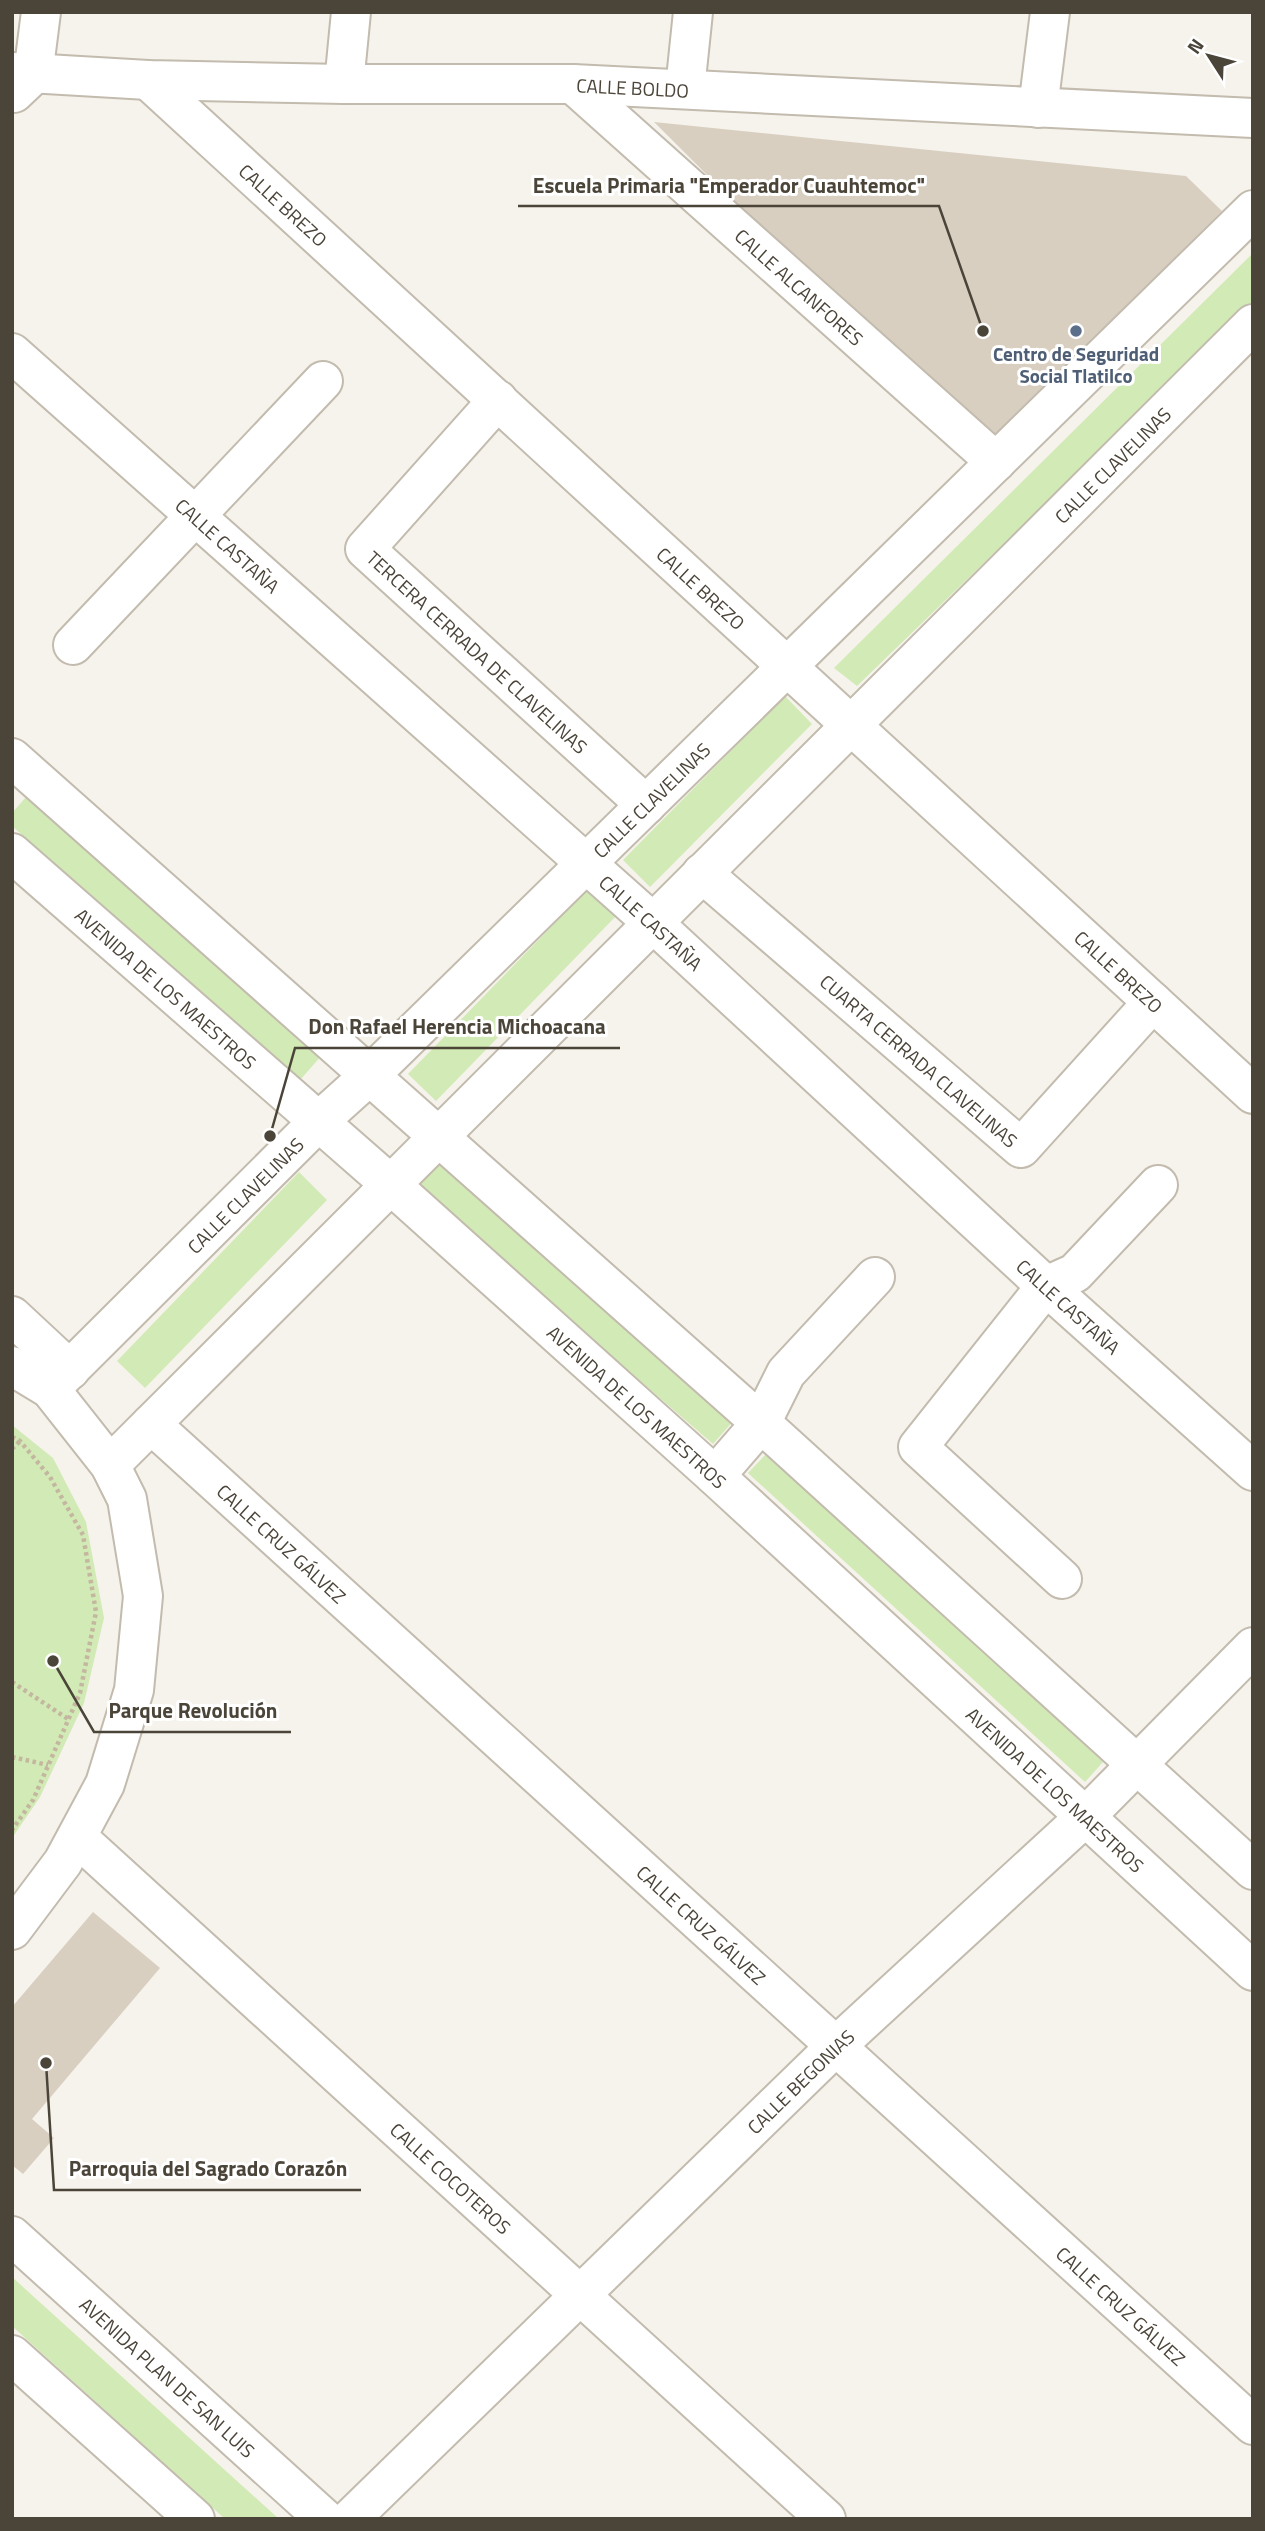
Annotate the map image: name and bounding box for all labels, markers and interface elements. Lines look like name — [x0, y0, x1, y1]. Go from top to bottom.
north arrow — [1174, 21, 1244, 91]
text: N — [1179, 32, 1210, 60]
street label: CALLE BOLDO — [576, 70, 690, 104]
street label: CALLE BREZO — [233, 156, 334, 253]
callout: Escuela Primaria "Emperador Cuauhtemoc" — [518, 164, 939, 206]
text: Escuela Primaria "Emperador Cuauhtemoc" — [533, 169, 925, 201]
street label: CALLE ALCANFORES — [729, 221, 871, 352]
marker: Centro de Seguridad Social Tlatilco — [1068, 323, 1084, 339]
place label: Centro de Seguridad Social Tlatilco — [993, 339, 1159, 390]
street label: CALLE CLAVELINAS — [1047, 400, 1177, 529]
street label: CALLE CASTAÑA — [169, 491, 287, 599]
street label: CALLE BREZO — [651, 539, 752, 636]
street label: TERCERA CERRADA DE CLAVELINAS — [361, 543, 595, 760]
street label: CALLE CLAVELINAS — [586, 735, 717, 864]
street label: CALLE CASTAÑA — [593, 867, 710, 977]
street label: AVENIDA DE LOS MAESTROS — [69, 900, 263, 1076]
street label: CALLE BREZO — [1068, 923, 1170, 1019]
street label: CUARTA CERRADA CLAVELINAS — [814, 967, 1025, 1154]
callout: Don Rafael Herencia Michoacana — [295, 1006, 620, 1048]
text: Don Rafael Herencia Michoacana — [308, 1010, 606, 1042]
street label: CALLE CLAVELINAS — [180, 1130, 310, 1260]
street label: CALLE CASTAÑA — [1010, 1251, 1127, 1361]
street label: AVENIDA DE LOS MAESTROS — [541, 1318, 734, 1495]
street label: CALLE CRUZ GÁLVEZ — [211, 1476, 353, 1610]
callout: Parque Revolución — [94, 1690, 291, 1732]
text: Parque Revolución — [109, 1694, 277, 1726]
street label: AVENIDA DE LOS MAESTROS — [960, 1700, 1151, 1879]
street label: CALLE CRUZ GÁLVEZ — [631, 1858, 773, 1991]
street label: CALLE BEGONIAS — [740, 2022, 860, 2140]
street label: CALLE COCOTEROS — [384, 2115, 518, 2240]
callout: Parroquia del Sagrado Corazón — [54, 2148, 361, 2190]
text: Parroquia del Sagrado Corazón — [69, 2152, 347, 2184]
street label: CALLE CRUZ GÁLVEZ — [1050, 2239, 1193, 2372]
street label: AVENIDA PLAN DE SAN LUIS — [74, 2290, 262, 2464]

